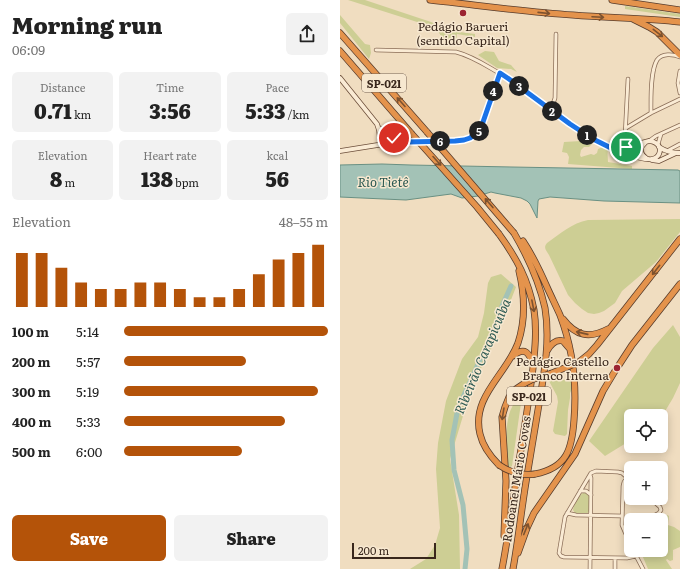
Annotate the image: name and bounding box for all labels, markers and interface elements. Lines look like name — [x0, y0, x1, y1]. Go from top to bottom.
text: Morning run — [12, 8, 162, 41]
marker: Pedágio Barueri (sentido Capital) — [458, 8, 468, 18]
one-way arrow — [537, 9, 550, 16]
button: share — [286, 13, 328, 55]
one-way arrow — [591, 13, 604, 21]
place label: Pedágio Barueri (sentido Capital) — [416, 17, 510, 49]
one-way arrow — [652, 29, 663, 38]
text: 06:09 — [12, 40, 45, 59]
road number: SP-021 — [362, 74, 406, 92]
pin: 3 — [509, 76, 529, 96]
text: 3 — [516, 78, 522, 94]
text: Distance — [40, 79, 85, 95]
text: Time — [156, 79, 184, 95]
text: Pace — [266, 79, 289, 95]
pin: 4 — [483, 81, 503, 101]
text: 4 — [490, 83, 496, 99]
text: 0.71 — [34, 95, 72, 125]
text: 3:56 — [149, 95, 191, 125]
text: 5:33 — [245, 95, 285, 125]
one-way arrow — [397, 97, 406, 108]
pin: 2 — [542, 101, 562, 121]
text: 2 — [549, 103, 555, 119]
text: km — [72, 106, 91, 122]
text: /km — [285, 106, 310, 122]
pin — [377, 121, 411, 155]
pin: 5 — [469, 121, 489, 141]
text: 5 — [476, 123, 482, 139]
pin: 1 — [577, 125, 597, 145]
icon: check — [383, 127, 405, 149]
text: 1 — [585, 127, 589, 143]
pin — [609, 130, 643, 164]
pin: 6 — [430, 131, 450, 151]
text: 6 — [437, 133, 443, 149]
icon: arrive — [615, 136, 637, 158]
text: Elevation — [38, 147, 88, 163]
text: Heart rate — [143, 147, 197, 163]
text: kcal — [266, 147, 288, 163]
one-way arrow — [432, 156, 441, 166]
text: 8 — [50, 163, 62, 193]
text: 138 — [141, 163, 173, 193]
text: 56 — [266, 163, 289, 193]
water label: Rio Tietê — [357, 172, 409, 191]
text: m — [62, 174, 75, 190]
text: bpm — [173, 174, 199, 190]
one-way arrow — [484, 198, 493, 208]
text: Elevation — [12, 212, 71, 231]
text: 48–55 m — [279, 212, 328, 231]
one-way arrow — [651, 264, 660, 275]
water label: Ribeirão Carapicuíba — [449, 295, 515, 417]
one-way arrow — [529, 299, 537, 312]
text: 100 m — [12, 322, 49, 341]
text: 5:14 — [76, 322, 99, 341]
one-way arrow — [576, 329, 589, 337]
text: 200 m — [12, 352, 51, 371]
text: 5:57 — [76, 352, 100, 371]
place label: Pedágio Castello Branco Interna — [516, 352, 610, 384]
marker: Pedágio Castello Branco Interna — [612, 363, 622, 373]
text: 300 m — [12, 382, 51, 401]
text: 5:19 — [76, 382, 99, 401]
road number: SP-021 — [507, 387, 551, 405]
one-way arrow — [499, 407, 507, 420]
map controls — [624, 409, 668, 557]
button: locate — [624, 409, 668, 453]
text: 400 m — [12, 412, 51, 431]
text: 5:33 — [76, 412, 101, 431]
street label: Rodoanel Mário Covas — [497, 414, 535, 543]
text: 500 m — [12, 442, 51, 461]
text: 6:00 — [76, 442, 102, 461]
button: + — [624, 461, 668, 505]
button: − — [624, 513, 668, 557]
button: Save — [12, 515, 166, 561]
button: Share — [174, 515, 328, 561]
one-way arrow — [523, 524, 531, 536]
scale bar — [352, 541, 436, 560]
text: 200 m — [358, 542, 389, 558]

